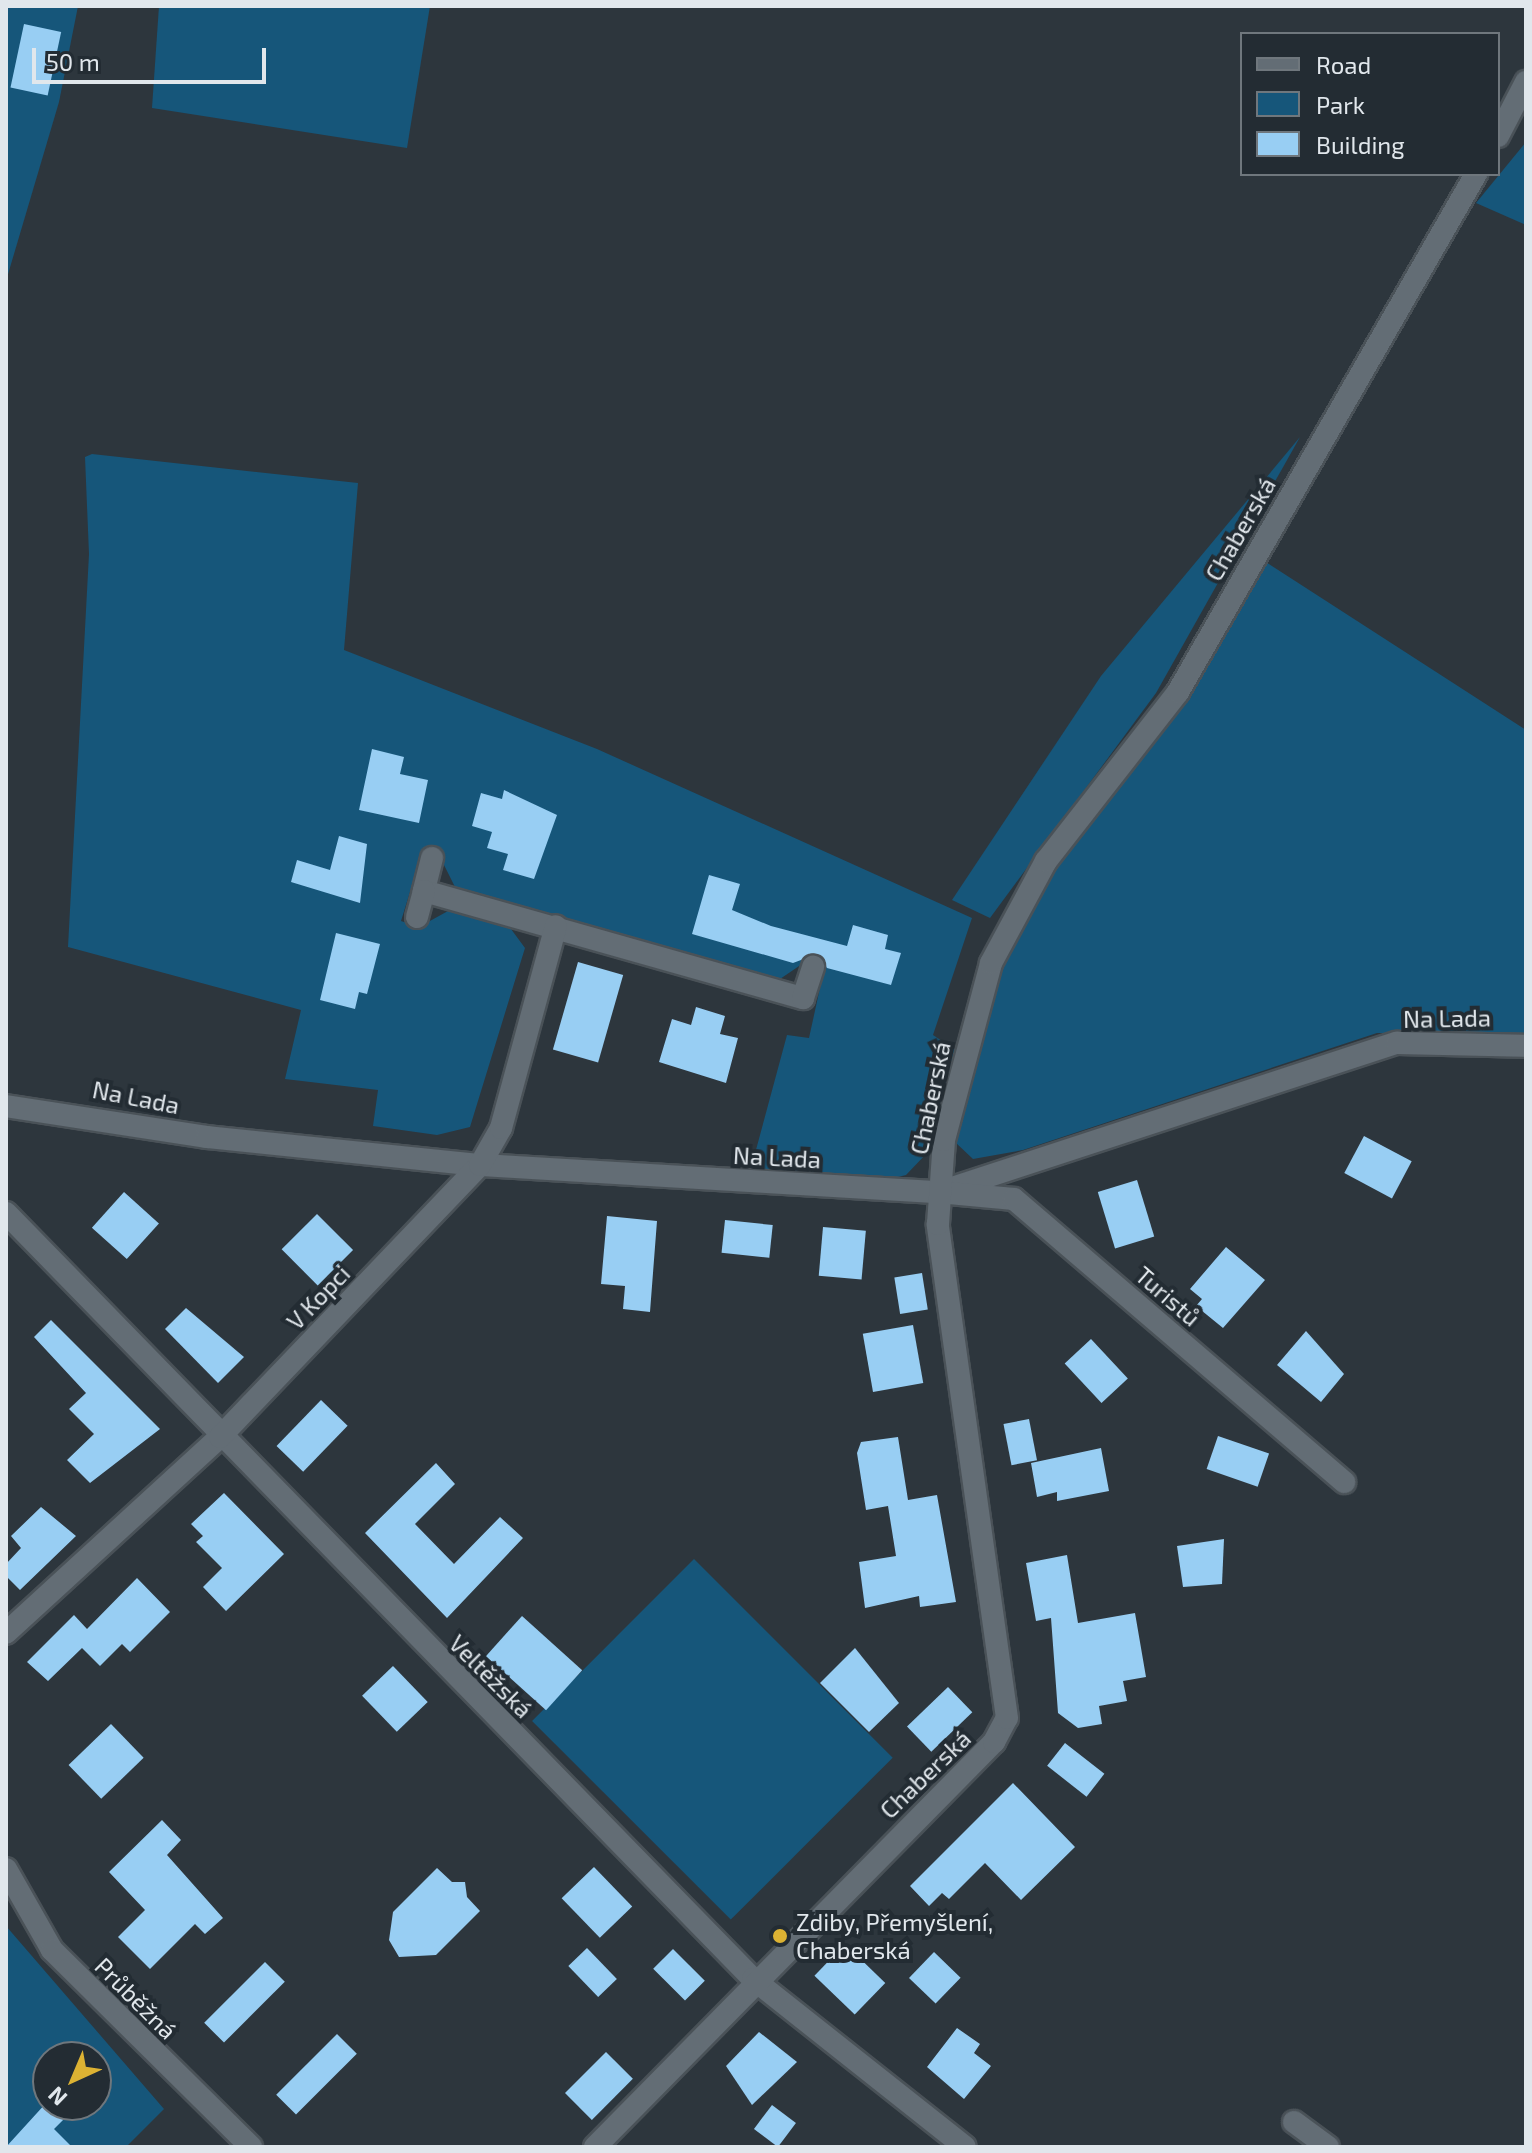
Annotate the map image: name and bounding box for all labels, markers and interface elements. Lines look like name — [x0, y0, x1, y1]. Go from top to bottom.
scale bar — [36, 32, 270, 82]
legend — [1240, 32, 1500, 176]
text: 50 m — [46, 47, 100, 76]
text: Road — [1316, 50, 1371, 79]
text: Park — [1316, 90, 1365, 119]
text: Building — [1316, 130, 1405, 159]
street label: Chaberská — [1199, 472, 1281, 586]
street label: Na Lada — [1403, 1003, 1491, 1033]
street label: Chaberská — [904, 1039, 956, 1157]
street label: Na Lada — [90, 1074, 182, 1120]
street label: Na Lada — [732, 1140, 822, 1174]
street label: V Kopci — [280, 1259, 356, 1335]
street label: Turistů — [1130, 1260, 1206, 1332]
street label: Veltěžská — [444, 1629, 538, 1723]
street label: Chaberská — [874, 1724, 976, 1824]
place label: Zdiby, Přemyšlení, Chaberská — [796, 1908, 993, 1964]
marker: Zdiby, Přemyšlení, Chaberská — [771, 1927, 789, 1945]
street label: Průběžná — [89, 1951, 183, 2045]
north arrow — [32, 2041, 112, 2121]
text: N — [42, 2082, 71, 2112]

